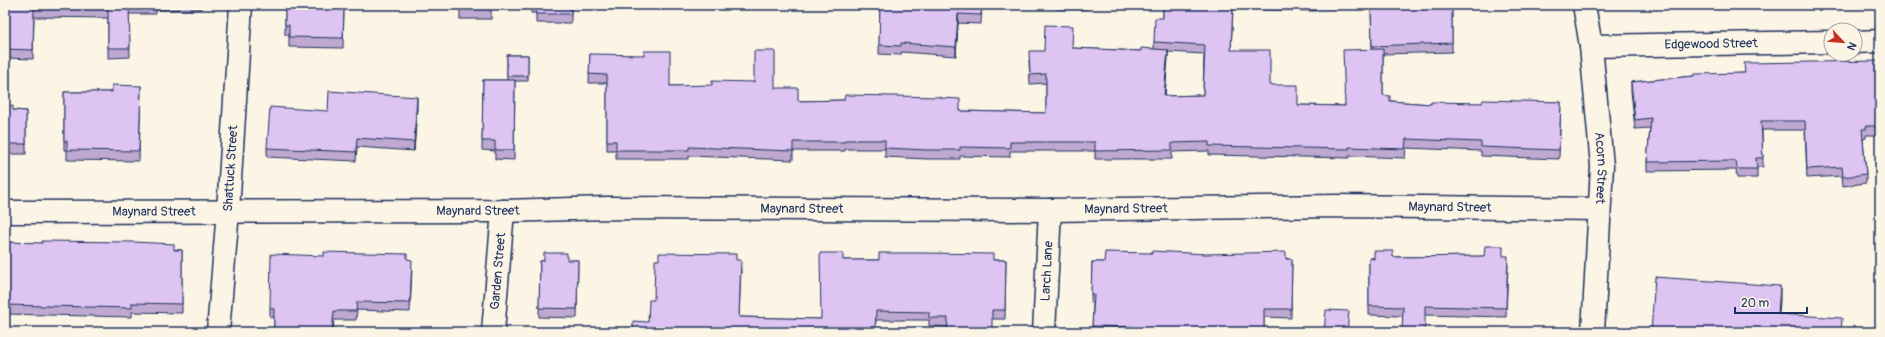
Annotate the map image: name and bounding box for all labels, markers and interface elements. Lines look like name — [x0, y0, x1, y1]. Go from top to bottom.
north arrow — [1823, 22, 1863, 62]
street label: Edgewood Street — [1664, 35, 1759, 53]
text: N — [1844, 40, 1859, 53]
street label: Shattuck Street — [220, 124, 241, 212]
street label: Acorn Street — [1591, 131, 1610, 205]
street label: Maynard Street — [1408, 199, 1492, 216]
street label: Maynard Street — [1084, 200, 1168, 218]
street label: Maynard Street — [760, 201, 844, 217]
street label: Maynard Street — [436, 203, 521, 219]
street label: Maynard Street — [112, 204, 196, 220]
street label: Garden Street — [487, 231, 509, 310]
street label: Larch Lane — [1038, 240, 1056, 302]
scale bar — [1735, 289, 1807, 315]
text: 20 m — [1741, 296, 1770, 311]

